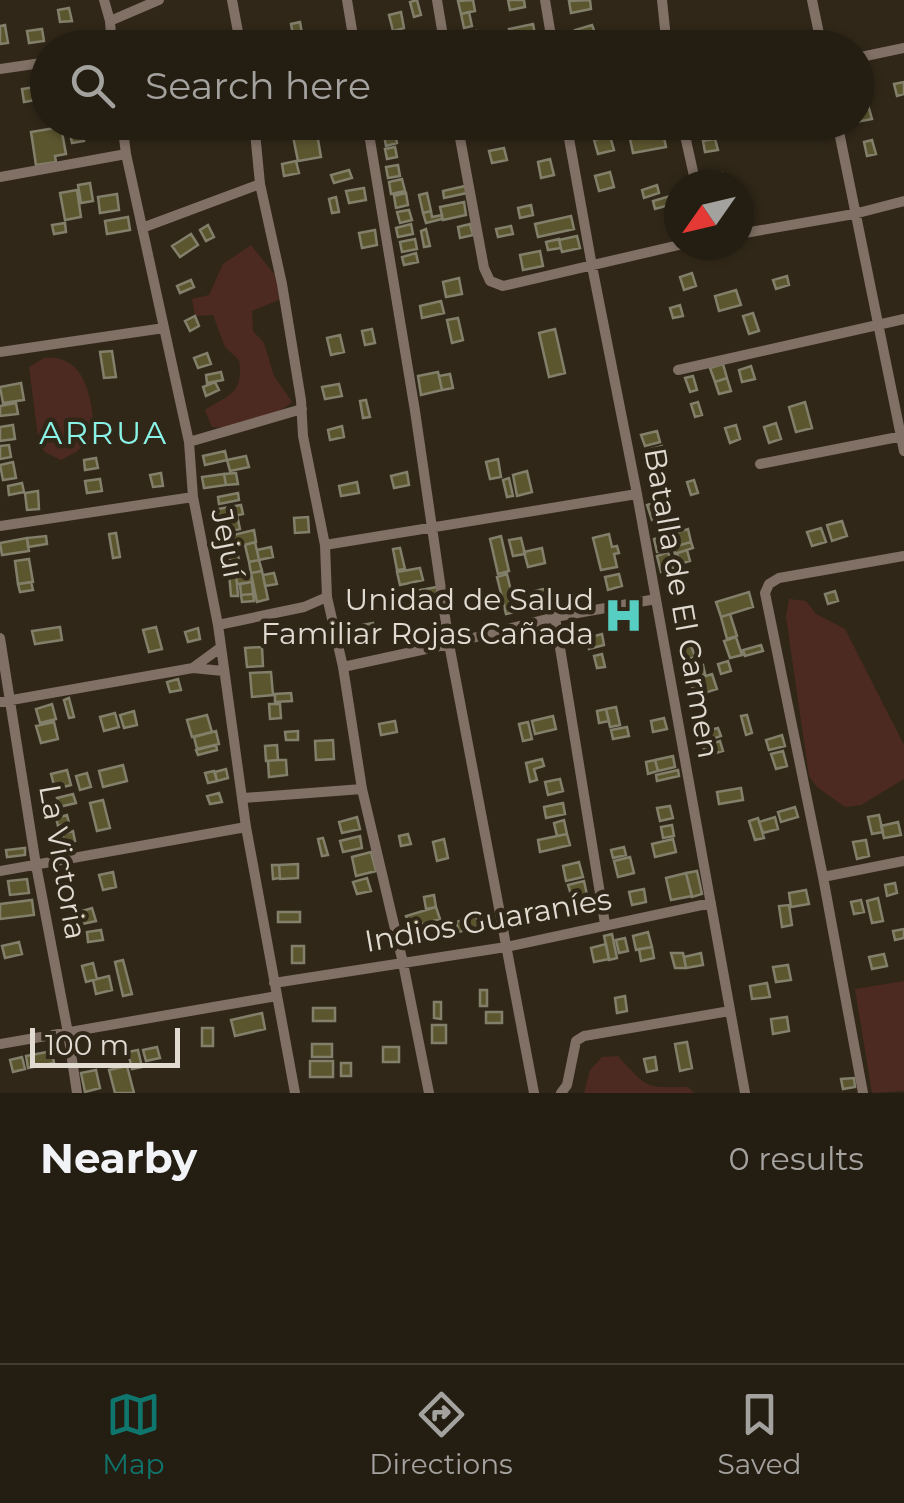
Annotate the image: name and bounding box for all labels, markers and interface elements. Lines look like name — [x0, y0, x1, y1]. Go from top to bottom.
search box — [30, 30, 874, 140]
icon: search — [65, 58, 120, 113]
text: Search here — [145, 62, 371, 109]
north arrow — [664, 170, 754, 260]
district label: ARRUA — [39, 413, 169, 452]
street label: Batalla de El Carmen — [636, 445, 728, 761]
street label: Jejuí — [203, 504, 253, 582]
place label: Unidad de Salud Familiar Rojas Cañada — [261, 581, 594, 652]
hospital icon: Unidad de Salud Familiar Rojas Cañada — [603, 595, 645, 637]
street label: La Victoria — [31, 782, 95, 942]
street label: Indios Guaraníes — [362, 880, 614, 960]
scale bar — [30, 1023, 180, 1068]
text: 100 m — [45, 1028, 129, 1062]
text: Nearby — [40, 1132, 197, 1184]
text: 0 results — [729, 1139, 864, 1178]
tab: Map — [102, 1387, 165, 1481]
tab: Directions — [369, 1387, 513, 1481]
tab: Saved — [717, 1387, 802, 1481]

